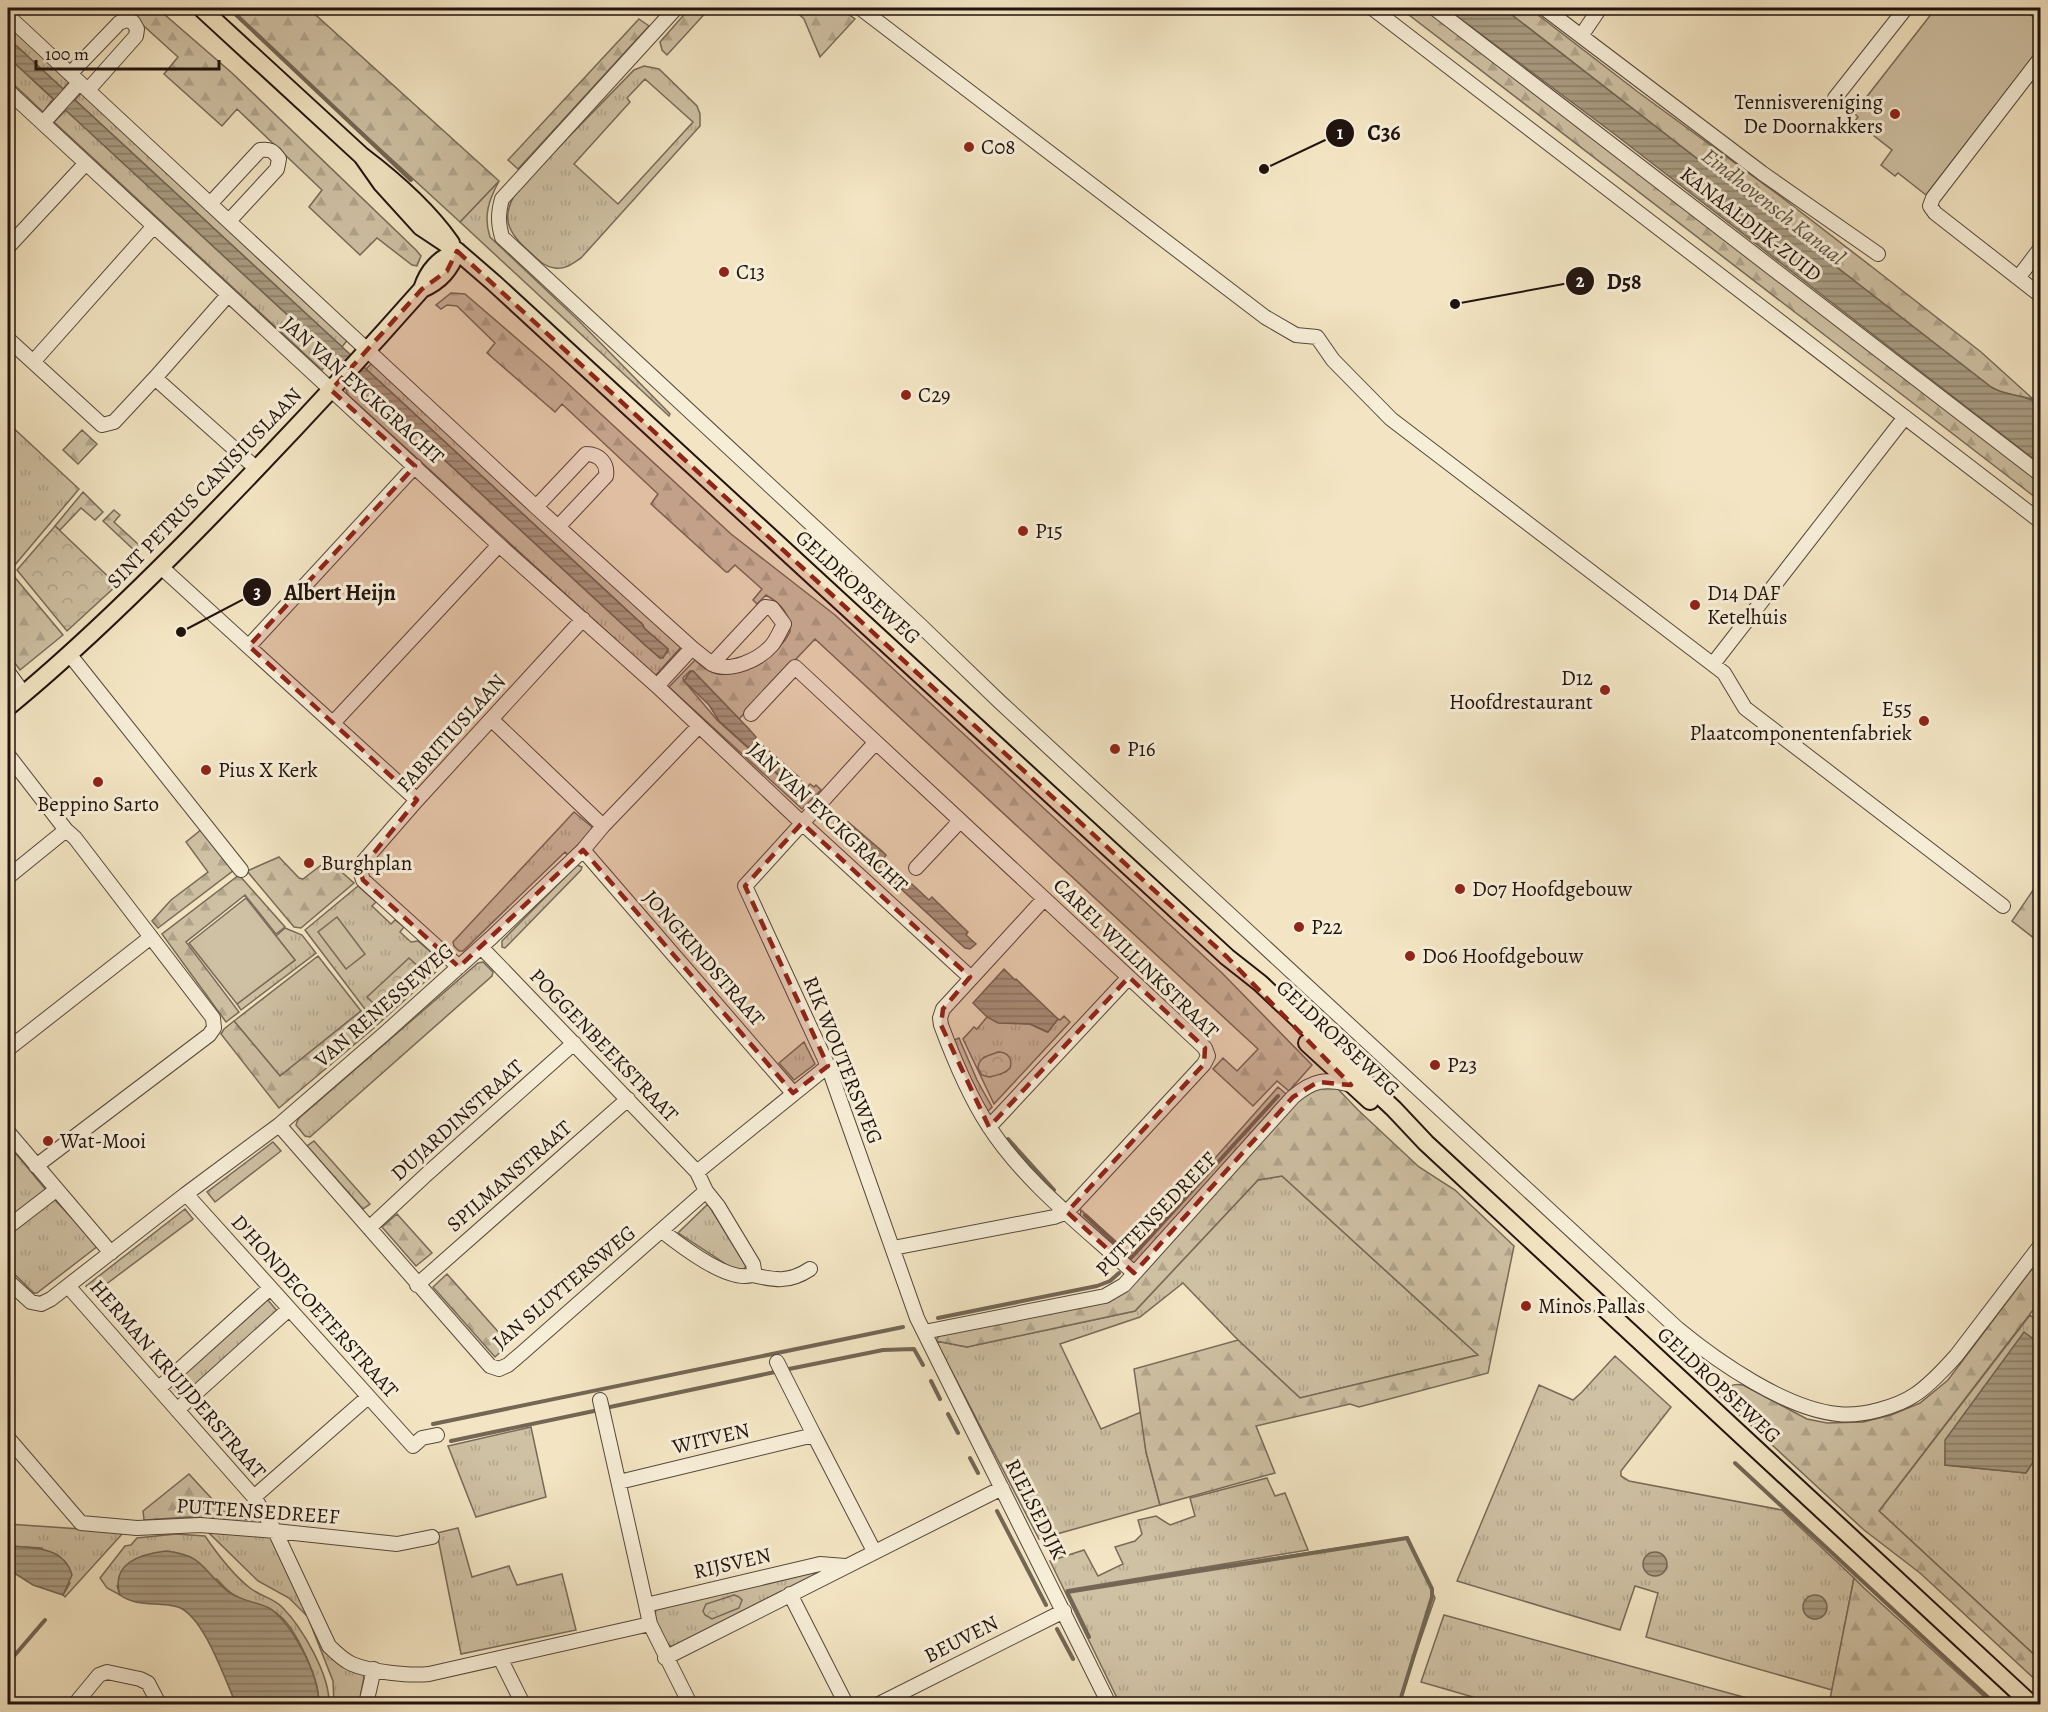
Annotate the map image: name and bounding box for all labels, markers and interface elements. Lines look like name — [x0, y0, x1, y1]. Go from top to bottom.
scale bar — [36, 33, 219, 71]
text: 100 m — [45, 42, 89, 66]
place label: Tennisvereniging De Doornakkers — [1734, 88, 1883, 140]
marker: Tennisvereniging De Doornakkers — [1888, 107, 1902, 121]
callout: C36 — [1325, 113, 1413, 153]
text: C36 — [1367, 118, 1401, 148]
text: 1 — [1337, 121, 1344, 145]
place label: C08 — [981, 133, 1016, 161]
marker: C08 — [962, 140, 976, 154]
water label: Eindhovensch Kanaal — [1695, 141, 1852, 273]
street label: KANAALDIJK-ZUID — [1675, 160, 1827, 288]
place label: C13 — [736, 258, 765, 286]
callout: D58 — [1565, 261, 1654, 301]
marker: C13 — [717, 265, 731, 279]
text: D58 — [1606, 267, 1642, 297]
text: 2 — [1576, 269, 1585, 293]
street label: JAN VAN EYCKGRACHT — [276, 310, 450, 471]
street label: SINT PETRUS CANISIUSLAAN — [100, 381, 308, 595]
place label: C29 — [918, 381, 951, 409]
marker: C29 — [899, 388, 913, 402]
place label: P15 — [1035, 517, 1063, 545]
street label: GELDROPSEWEG — [789, 523, 927, 651]
marker: P15 — [1016, 524, 1030, 538]
callout: Albert Heijn — [242, 572, 408, 612]
text: Albert Heijn — [283, 578, 396, 608]
place label: D14 DAF Ketelhuis — [1707, 579, 1787, 631]
text: 3 — [253, 580, 261, 604]
marker: D14 DAF Ketelhuis — [1688, 598, 1702, 612]
place label: D12 Hoofdrestaurant — [1449, 664, 1593, 716]
street label: FABRITIUSLAAN — [390, 668, 512, 798]
marker: D12 Hoofdrestaurant — [1598, 683, 1612, 697]
place label: E55 Plaatcomponentenfabriek — [1689, 695, 1913, 747]
marker: E55 Plaatcomponentenfabriek — [1917, 714, 1931, 728]
street label: JAN VAN EYCKGRACHT — [742, 735, 914, 899]
place label: P16 — [1127, 735, 1156, 763]
marker: P16 — [1108, 742, 1122, 756]
place label: Pius X Kerk — [218, 756, 318, 784]
marker: Pius X Kerk — [199, 763, 213, 777]
marker: Beppino Sarto — [91, 775, 105, 789]
place label: Beppino Sarto — [37, 790, 159, 818]
place label: Burghplan — [321, 849, 412, 877]
marker: Burghplan — [302, 856, 316, 870]
street label: CAREL WILLINKSTRAAT — [1047, 872, 1225, 1045]
place label: D07 Hoofdgebouw — [1472, 875, 1633, 903]
marker: D07 Hoofdgebouw — [1453, 882, 1467, 896]
street label: JONGKINDSTRAAT — [637, 884, 771, 1032]
place label: P22 — [1311, 913, 1343, 941]
marker: P22 — [1292, 920, 1306, 934]
street label: VAN RENESSEWEG — [307, 937, 460, 1074]
place label: D06 Hoofdgebouw — [1422, 942, 1583, 970]
marker: D06 Hoofdgebouw — [1403, 949, 1417, 963]
street label: POGGENBEEKSTRAAT — [523, 962, 685, 1128]
street label: RIK WOUTERSWEG — [797, 972, 889, 1148]
street label: GELDROPSEWEG — [1270, 973, 1406, 1103]
place label: P23 — [1447, 1051, 1477, 1079]
street label: DUJARDINSTRAAT — [385, 1053, 530, 1187]
marker: P23 — [1428, 1058, 1442, 1072]
street label: SPILMANSTRAAT — [441, 1114, 578, 1238]
place label: Wat-Mooi — [59, 1127, 146, 1155]
marker: Wat-Mooi — [41, 1134, 55, 1148]
street label: PUTTENSEDREEF — [1089, 1145, 1223, 1282]
street label: D'HONDECOETERSTRAAT — [225, 1208, 405, 1404]
street label: JAN SLUYTERSWEG — [486, 1219, 642, 1355]
street label: HERMAN KRUIJDERSTRAAT — [84, 1273, 273, 1485]
place label: Minos Pallas — [1538, 1292, 1645, 1320]
marker: Minos Pallas — [1519, 1299, 1533, 1313]
street label: GELDROPSEWEG — [1651, 1320, 1787, 1450]
street label: WITVEN — [669, 1416, 752, 1461]
street label: RIELSEDIJK — [999, 1454, 1073, 1564]
street label: PUTTENSEDREEF — [176, 1491, 341, 1531]
street label: RIJSVEN — [690, 1541, 774, 1585]
street label: BEUVEN — [919, 1608, 1003, 1670]

